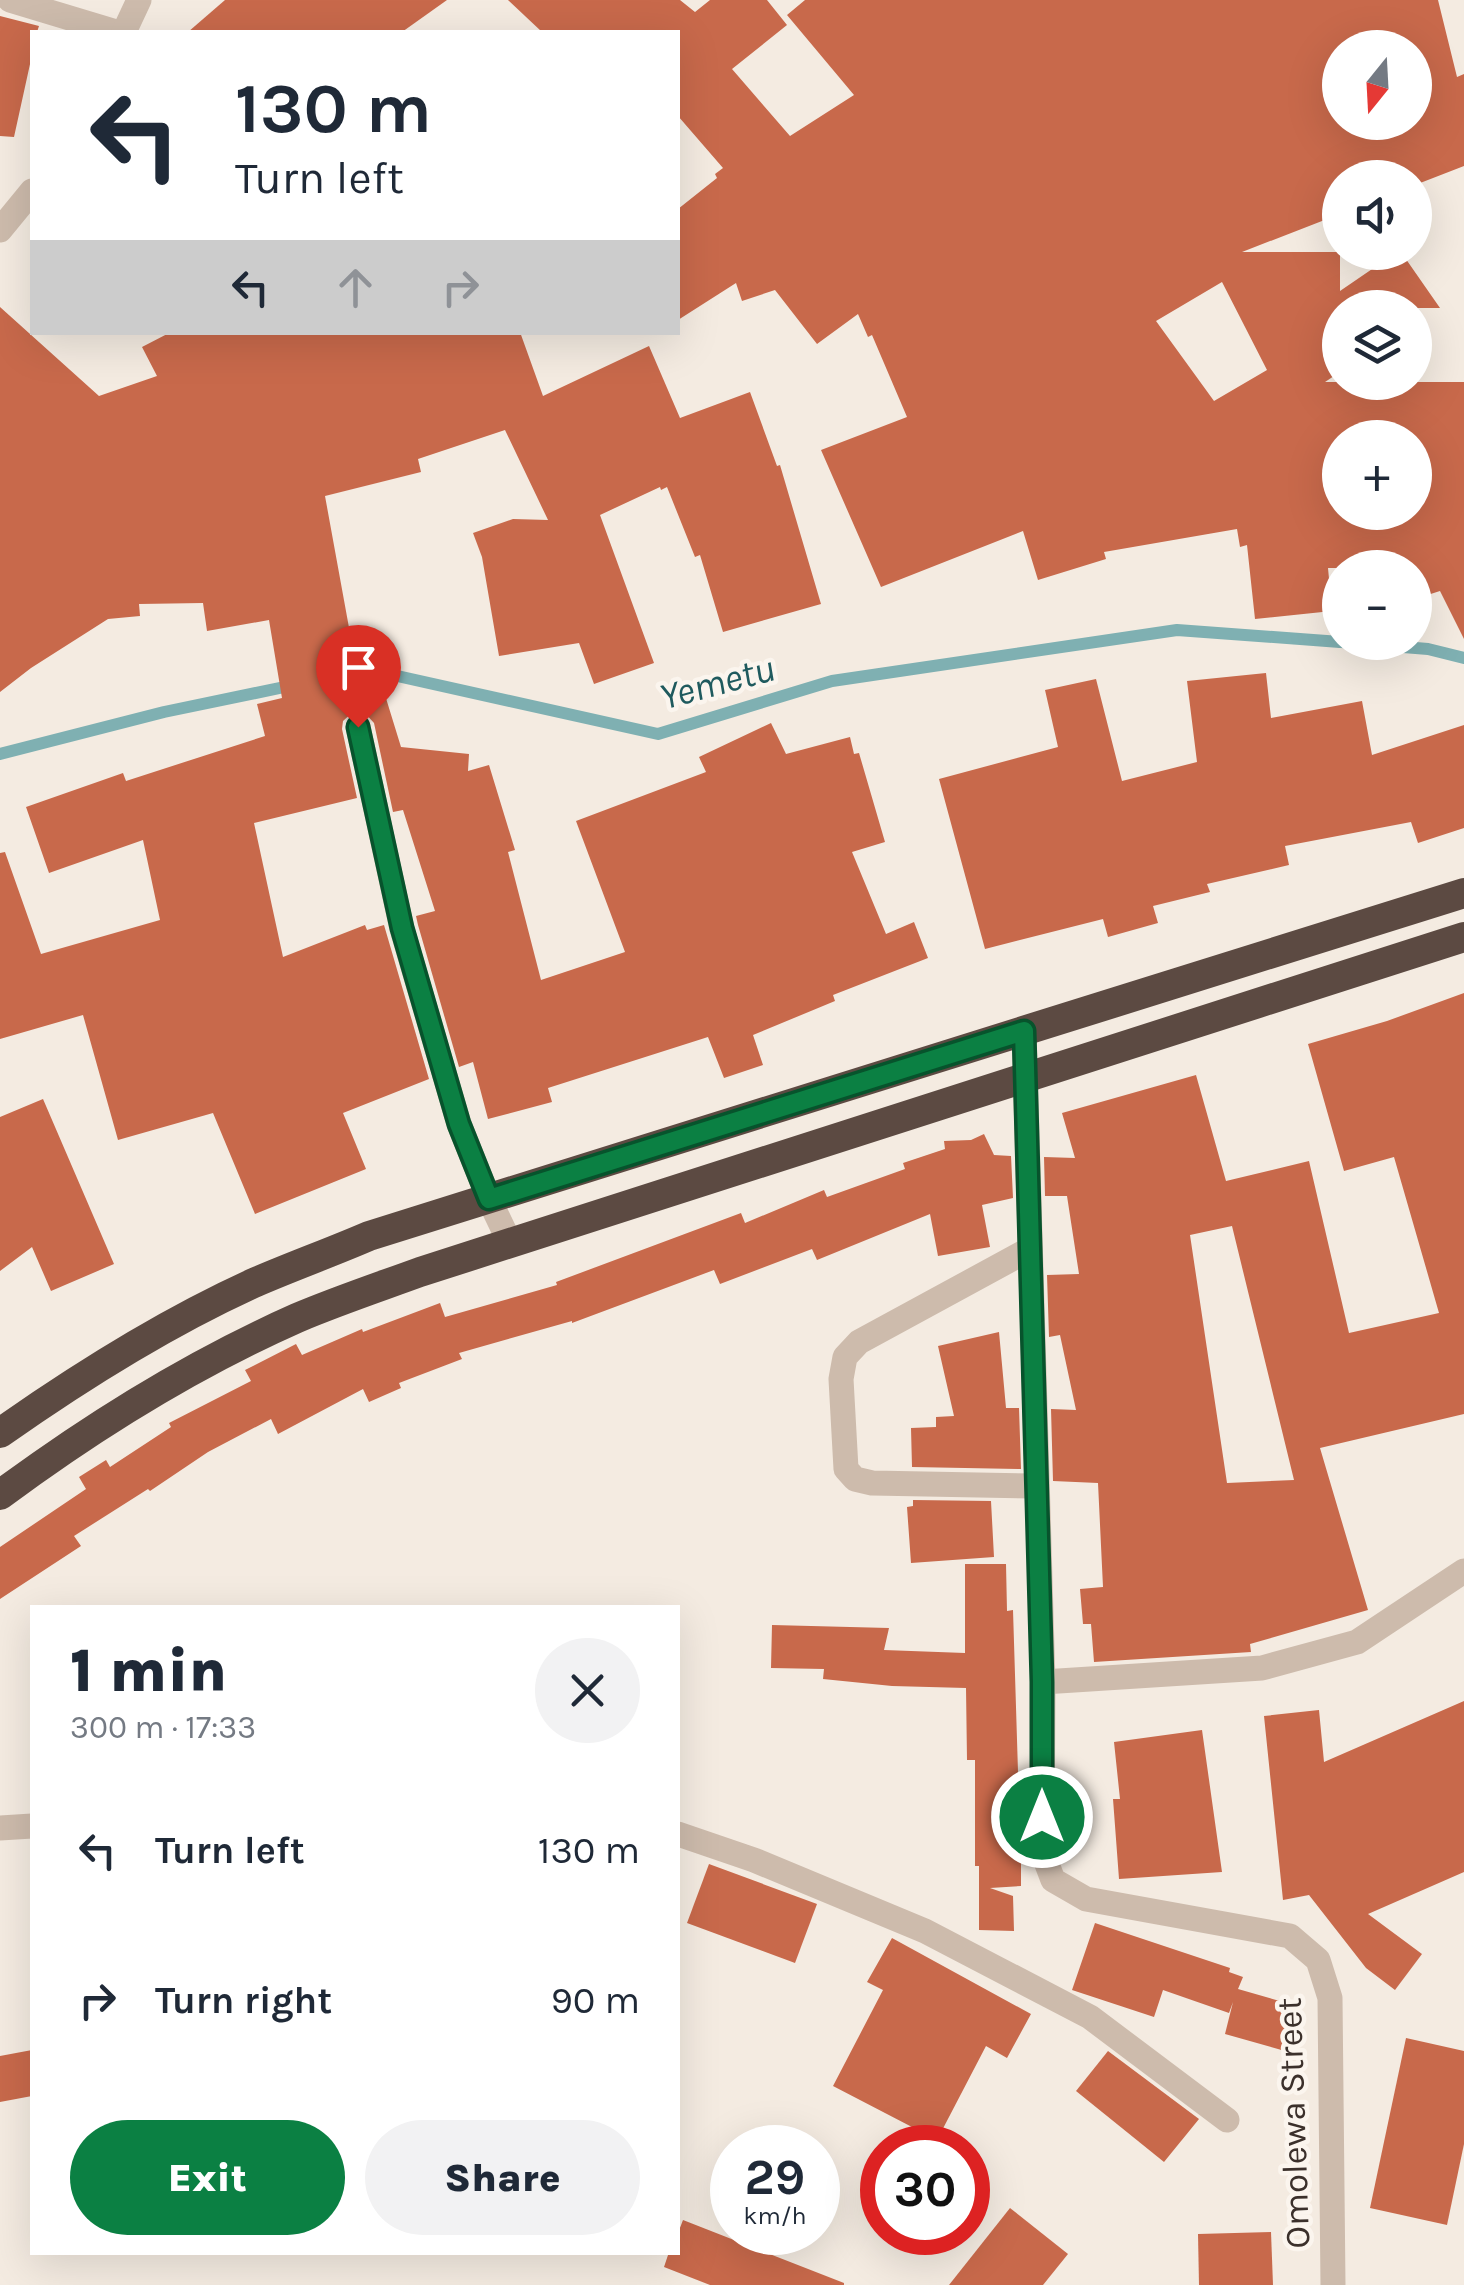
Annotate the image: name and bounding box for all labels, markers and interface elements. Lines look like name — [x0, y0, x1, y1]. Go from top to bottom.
north arrow — [1322, 30, 1432, 140]
map controls — [1322, 30, 1432, 660]
text: 130 m — [235, 68, 432, 150]
icon: left — [70, 70, 200, 200]
text: Turn left — [235, 152, 404, 204]
button: sound — [1322, 160, 1432, 270]
icon: left — [223, 260, 278, 315]
icon: ahead — [328, 260, 383, 315]
icon: right — [433, 260, 488, 315]
button: layers — [1322, 290, 1432, 400]
button: + — [1322, 420, 1432, 530]
button: − — [1322, 550, 1432, 660]
pin — [316, 625, 401, 728]
icon: arrive — [331, 640, 386, 695]
water label: Yemetu — [655, 646, 780, 719]
text: 1 min — [70, 1636, 227, 1706]
button: close — [535, 1638, 640, 1743]
text: 300 m · 17:33 — [70, 1709, 256, 1746]
position arrow — [990, 1765, 1094, 1869]
icon: left — [70, 1823, 125, 1878]
text: Turn left — [155, 1828, 305, 1873]
text: 130 m — [538, 1828, 640, 1873]
icon: right — [70, 1973, 125, 2028]
text: Turn right — [155, 1978, 332, 2023]
text: 90 m — [551, 1978, 640, 2023]
street label: Omolewa Street — [1269, 1997, 1318, 2249]
button: Exit — [70, 2120, 345, 2235]
button: Share — [365, 2120, 640, 2235]
speed limit sign: 30 — [860, 2125, 990, 2255]
text: 29 — [745, 2148, 805, 2207]
text: km/h — [743, 2201, 807, 2230]

